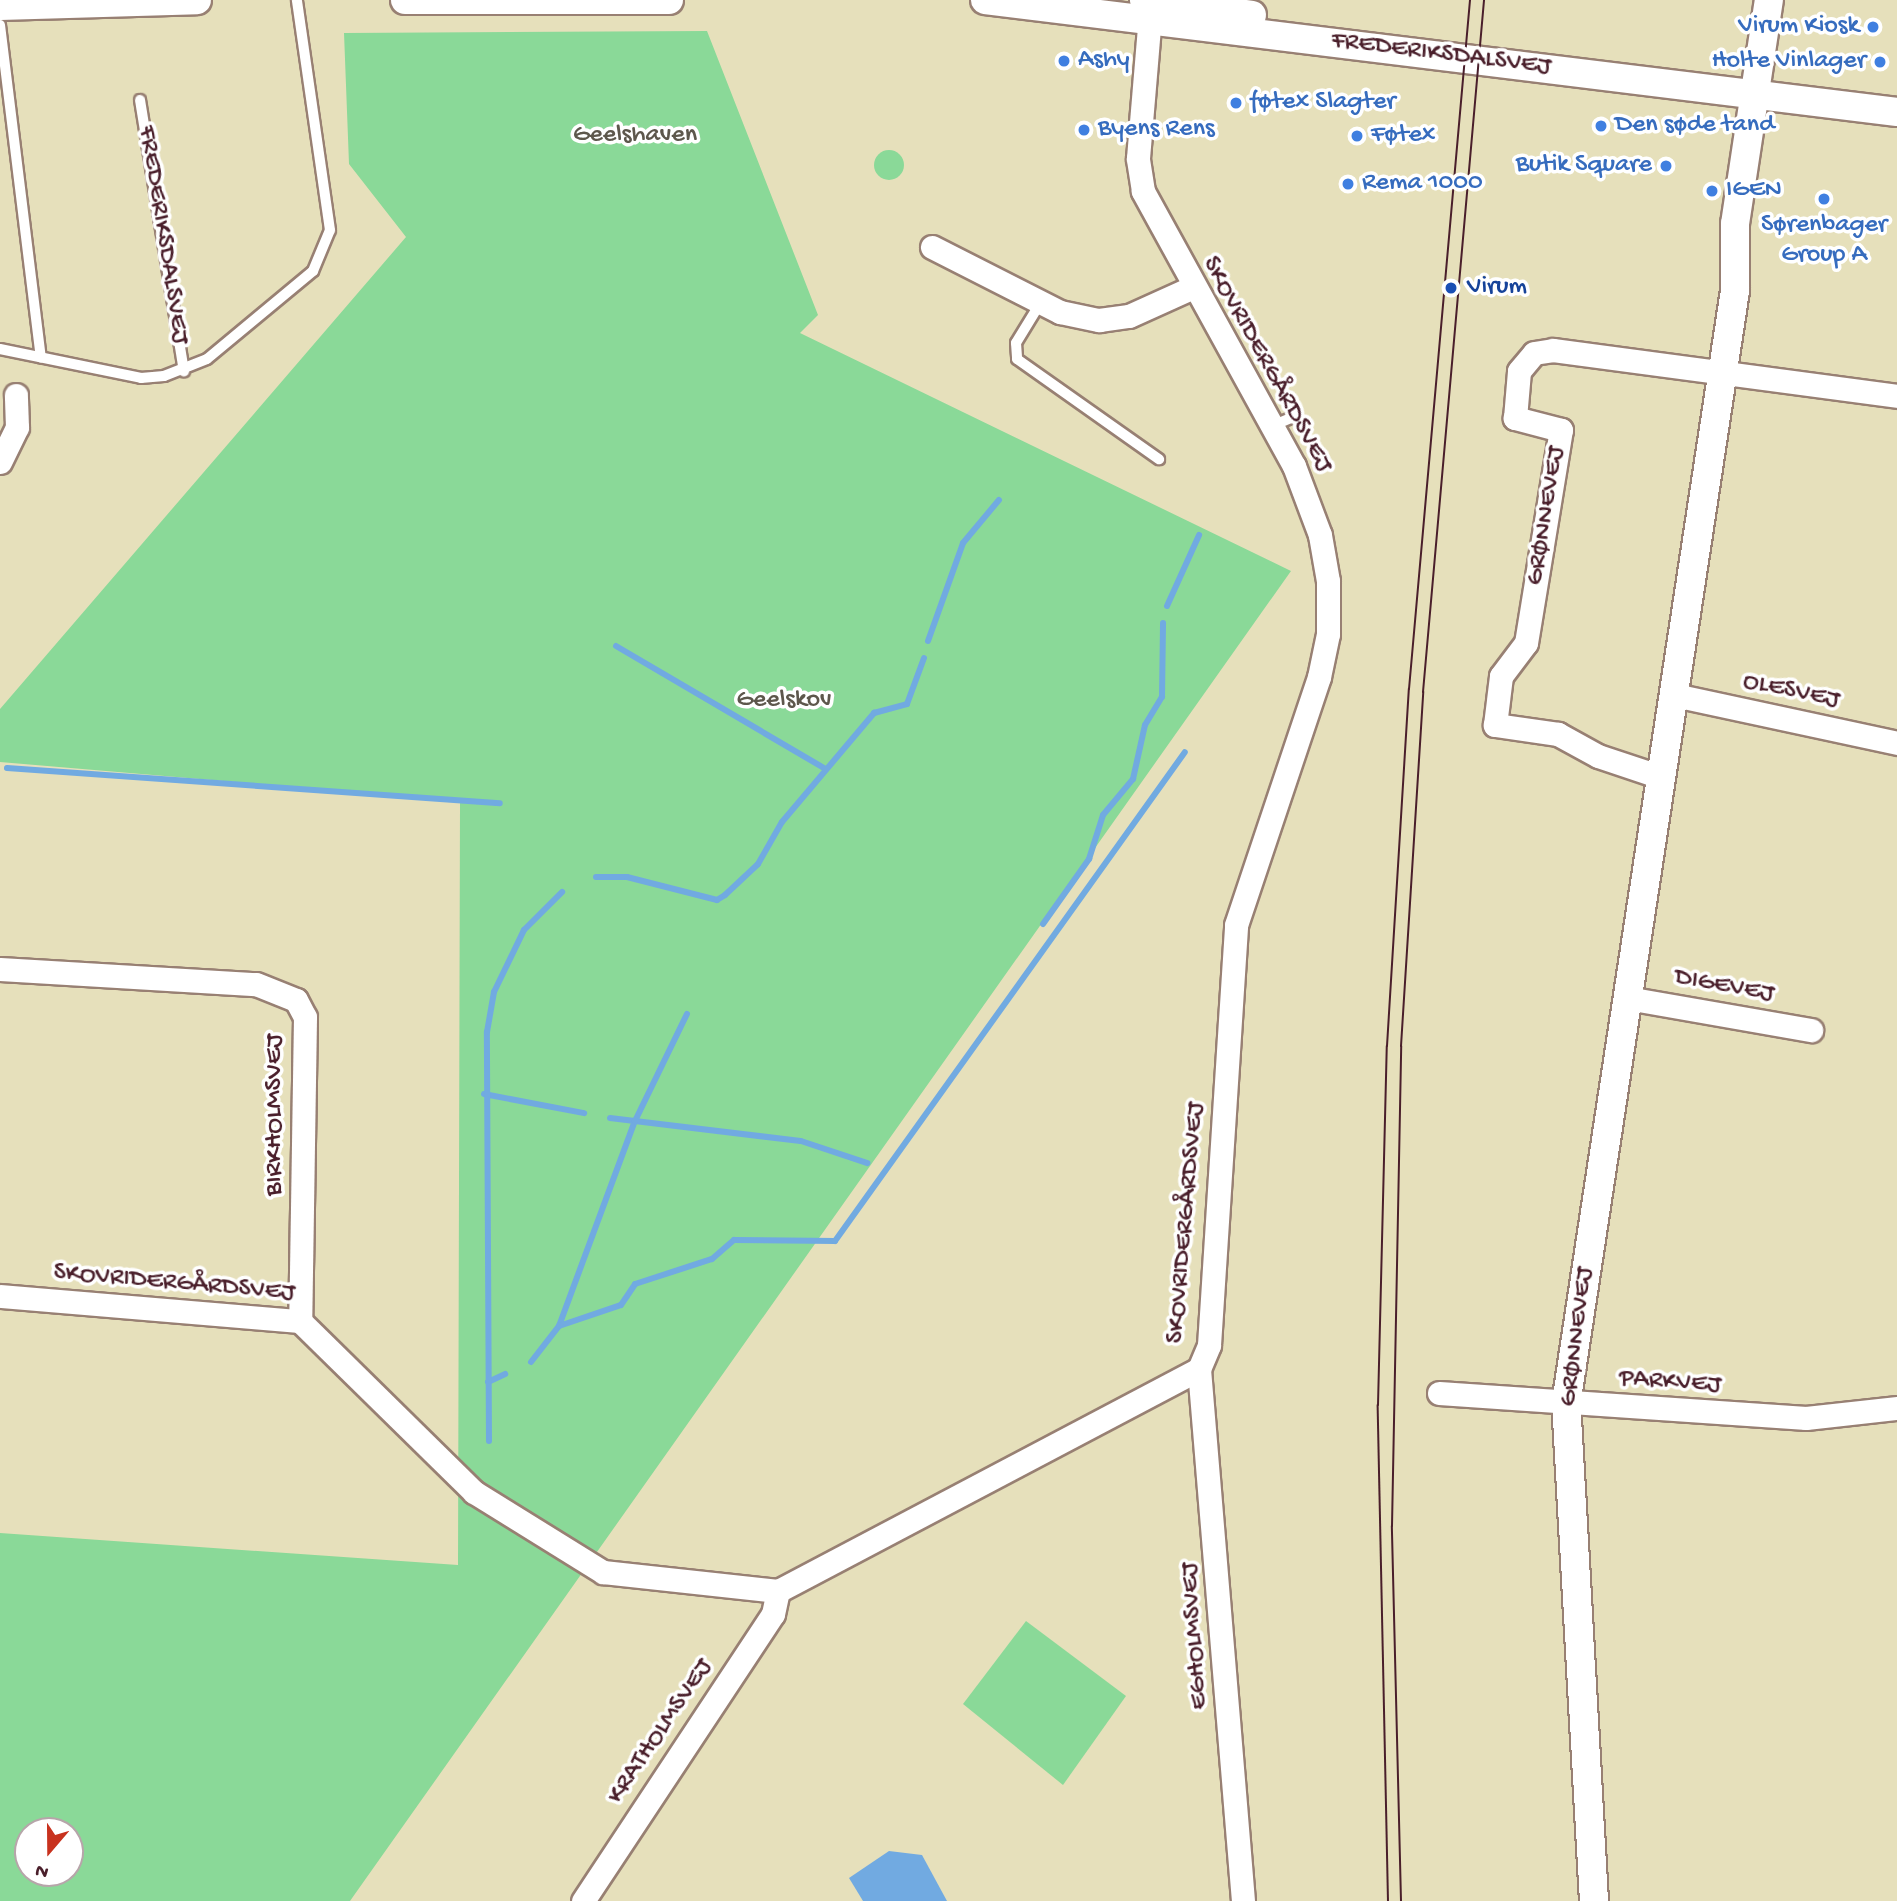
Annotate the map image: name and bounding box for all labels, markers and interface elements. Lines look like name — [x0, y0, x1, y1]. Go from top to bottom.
place label: Virum Kiosk — [1738, 11, 1859, 43]
marker: Virum Kiosk — [1865, 19, 1881, 35]
street label: FREDERIKSDALSVEJ — [1330, 26, 1552, 84]
place label: Ashy — [1078, 45, 1130, 77]
place label: Holte Vinlager — [1712, 46, 1866, 78]
marker: Ashy — [1056, 53, 1072, 69]
marker: Holte Vinlager — [1872, 54, 1888, 70]
place label: føtex Slagter — [1250, 87, 1396, 119]
marker: føtex Slagter — [1228, 95, 1244, 111]
place label: Den søde tand — [1615, 110, 1774, 142]
place label: Byens Rens — [1098, 114, 1215, 146]
marker: Den søde tand — [1593, 118, 1609, 134]
park label: Geelshaven — [573, 120, 697, 152]
place label: Føtex — [1371, 120, 1436, 152]
marker: Byens Rens — [1076, 122, 1092, 138]
street label: FREDERIKSDALSVEJ — [129, 124, 195, 346]
marker: Føtex — [1349, 128, 1365, 144]
place label: Butik Square — [1516, 150, 1652, 182]
marker: Butik Square — [1658, 158, 1674, 174]
place label: Rema 1000 — [1362, 168, 1483, 200]
place label: IGEN — [1726, 175, 1782, 207]
marker: Rema 1000 — [1340, 176, 1356, 192]
marker: IGEN — [1704, 183, 1720, 199]
marker: Sørenbager Group A — [1816, 191, 1832, 207]
place label: Sørenbager Group A — [1761, 210, 1887, 272]
street label: SKOVRIDERGÅRDSVEJ — [1194, 252, 1338, 478]
place label: Virum — [1467, 272, 1527, 304]
marker: Virum — [1441, 278, 1461, 298]
street label: GRØNNEVEJ — [1521, 444, 1573, 588]
street label: OLESVEJ — [1740, 667, 1842, 717]
park label: Geelskov — [736, 685, 832, 717]
street label: DIGEVEJ — [1672, 963, 1776, 1011]
street label: BIRKHOLMSVEJ — [260, 1034, 292, 1196]
street label: SKOVRIDERGÅRDSVEJ — [1161, 1101, 1213, 1345]
street label: SKOVRIDERGÅRDSVEJ — [52, 1258, 296, 1310]
street label: GRØNNEVEJ — [1554, 1265, 1602, 1409]
street label: PARKVEJ — [1618, 1364, 1722, 1402]
street label: EGHOLMSVEJ — [1175, 1562, 1217, 1710]
street label: KRATHOLMSVEJ — [601, 1654, 721, 1810]
north arrow — [14, 1817, 84, 1887]
text: N — [33, 1857, 52, 1883]

